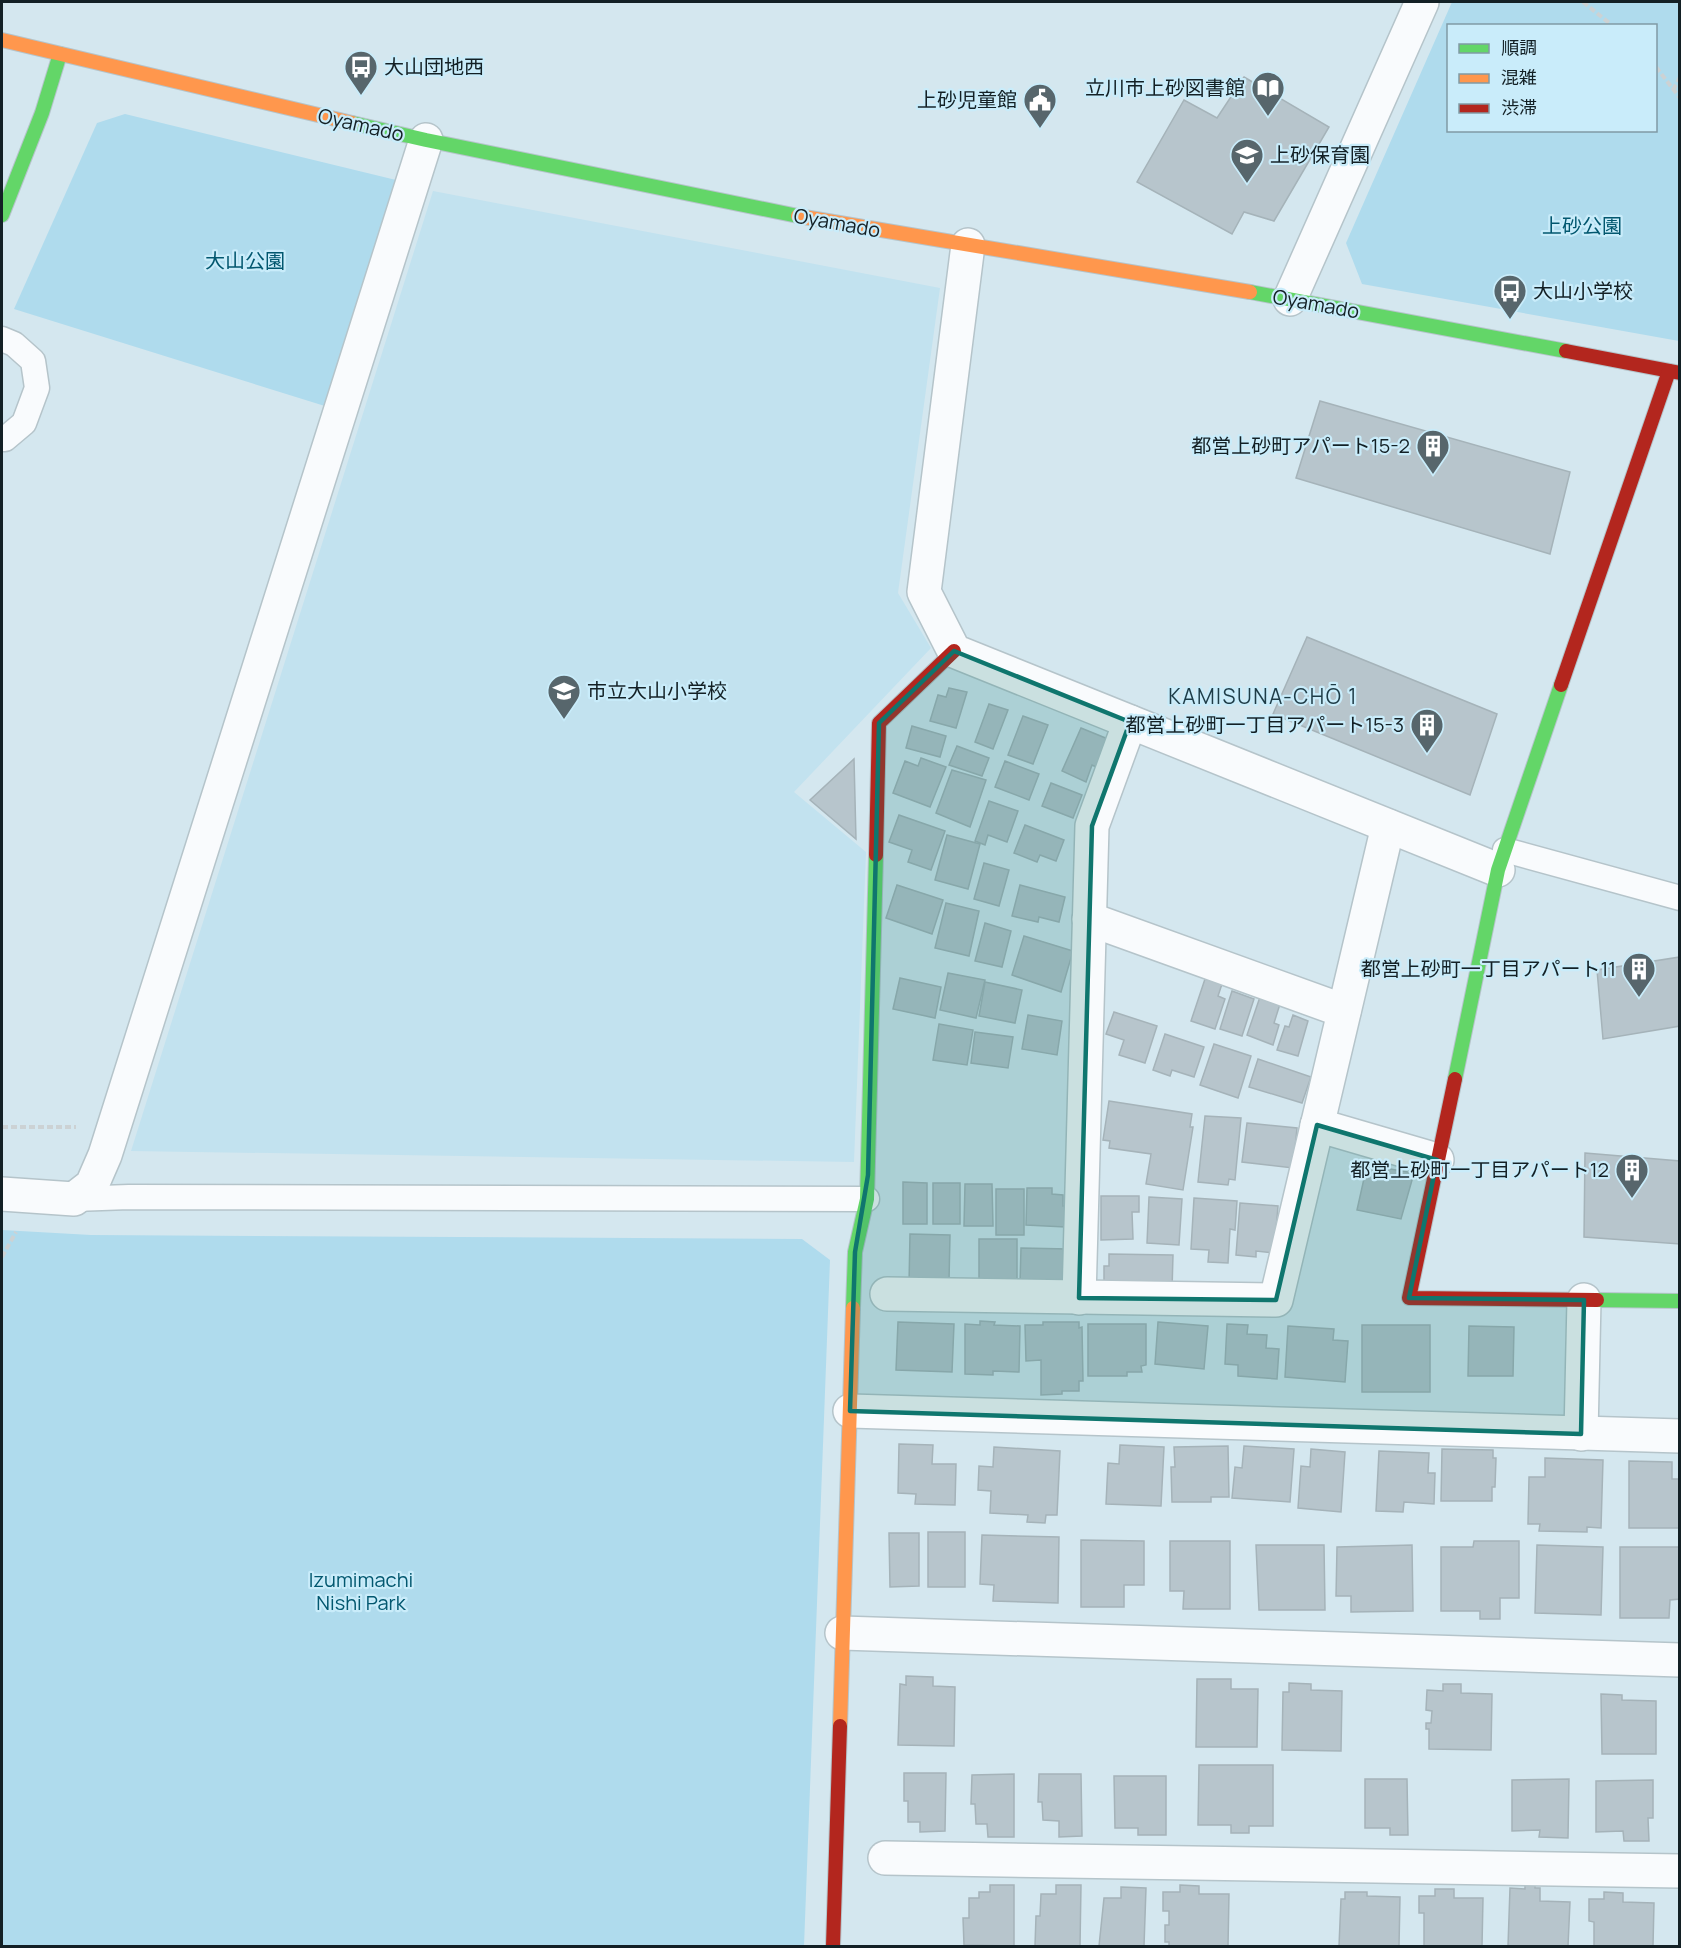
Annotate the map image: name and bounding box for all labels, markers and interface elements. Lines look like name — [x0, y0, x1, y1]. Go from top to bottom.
legend — [1447, 24, 1657, 132]
text: 順調 — [1501, 35, 1537, 59]
bus stop icon: 大山団地西 — [343, 49, 379, 96]
place label: 大山団地西 — [384, 53, 484, 80]
text: 混雑 — [1501, 65, 1537, 89]
library icon: 立川市上砂図書館 — [1250, 70, 1286, 117]
place label: 立川市上砂図書館 — [1085, 74, 1245, 101]
public building icon: 上砂児童館 — [1022, 82, 1058, 129]
place label: 上砂児童館 — [917, 86, 1017, 113]
text: 渋滞 — [1501, 95, 1537, 119]
street label: Oyamado — [315, 102, 407, 148]
school or university icon: 上砂保育園 — [1229, 137, 1265, 184]
place label: 上砂保育園 — [1270, 141, 1370, 168]
street label: Oyamado — [792, 202, 883, 243]
park label: 上砂公園 — [1542, 212, 1622, 239]
park label: 大山公園 — [205, 247, 285, 274]
bus stop icon: 大山小学校 — [1492, 273, 1528, 320]
place label: 大山小学校 — [1533, 277, 1633, 304]
street label: Oyamado — [1271, 283, 1362, 324]
building icon: 都営上砂町アパート15-2 — [1415, 428, 1451, 475]
place label: 都営上砂町アパート15-2 — [1191, 432, 1410, 459]
school or university icon: 市立大山小学校 — [546, 673, 582, 720]
place label: 市立大山小学校 — [587, 677, 727, 704]
district label: KAMISUNA-CHŌ 1 — [1168, 682, 1358, 710]
building icon: 都営上砂町一丁目アパート15-3 — [1409, 707, 1445, 754]
place label: 都営上砂町一丁目アパート15-3 — [1126, 711, 1404, 738]
building icon: 都営上砂町一丁目アパート11 — [1621, 951, 1657, 998]
place label: 都営上砂町一丁目アパート11 — [1361, 955, 1616, 982]
building icon: 都営上砂町一丁目アパート12 — [1614, 1152, 1650, 1199]
place label: 都営上砂町一丁目アパート12 — [1350, 1156, 1609, 1183]
park label: Izumimachi Nishi Park — [309, 1566, 413, 1616]

